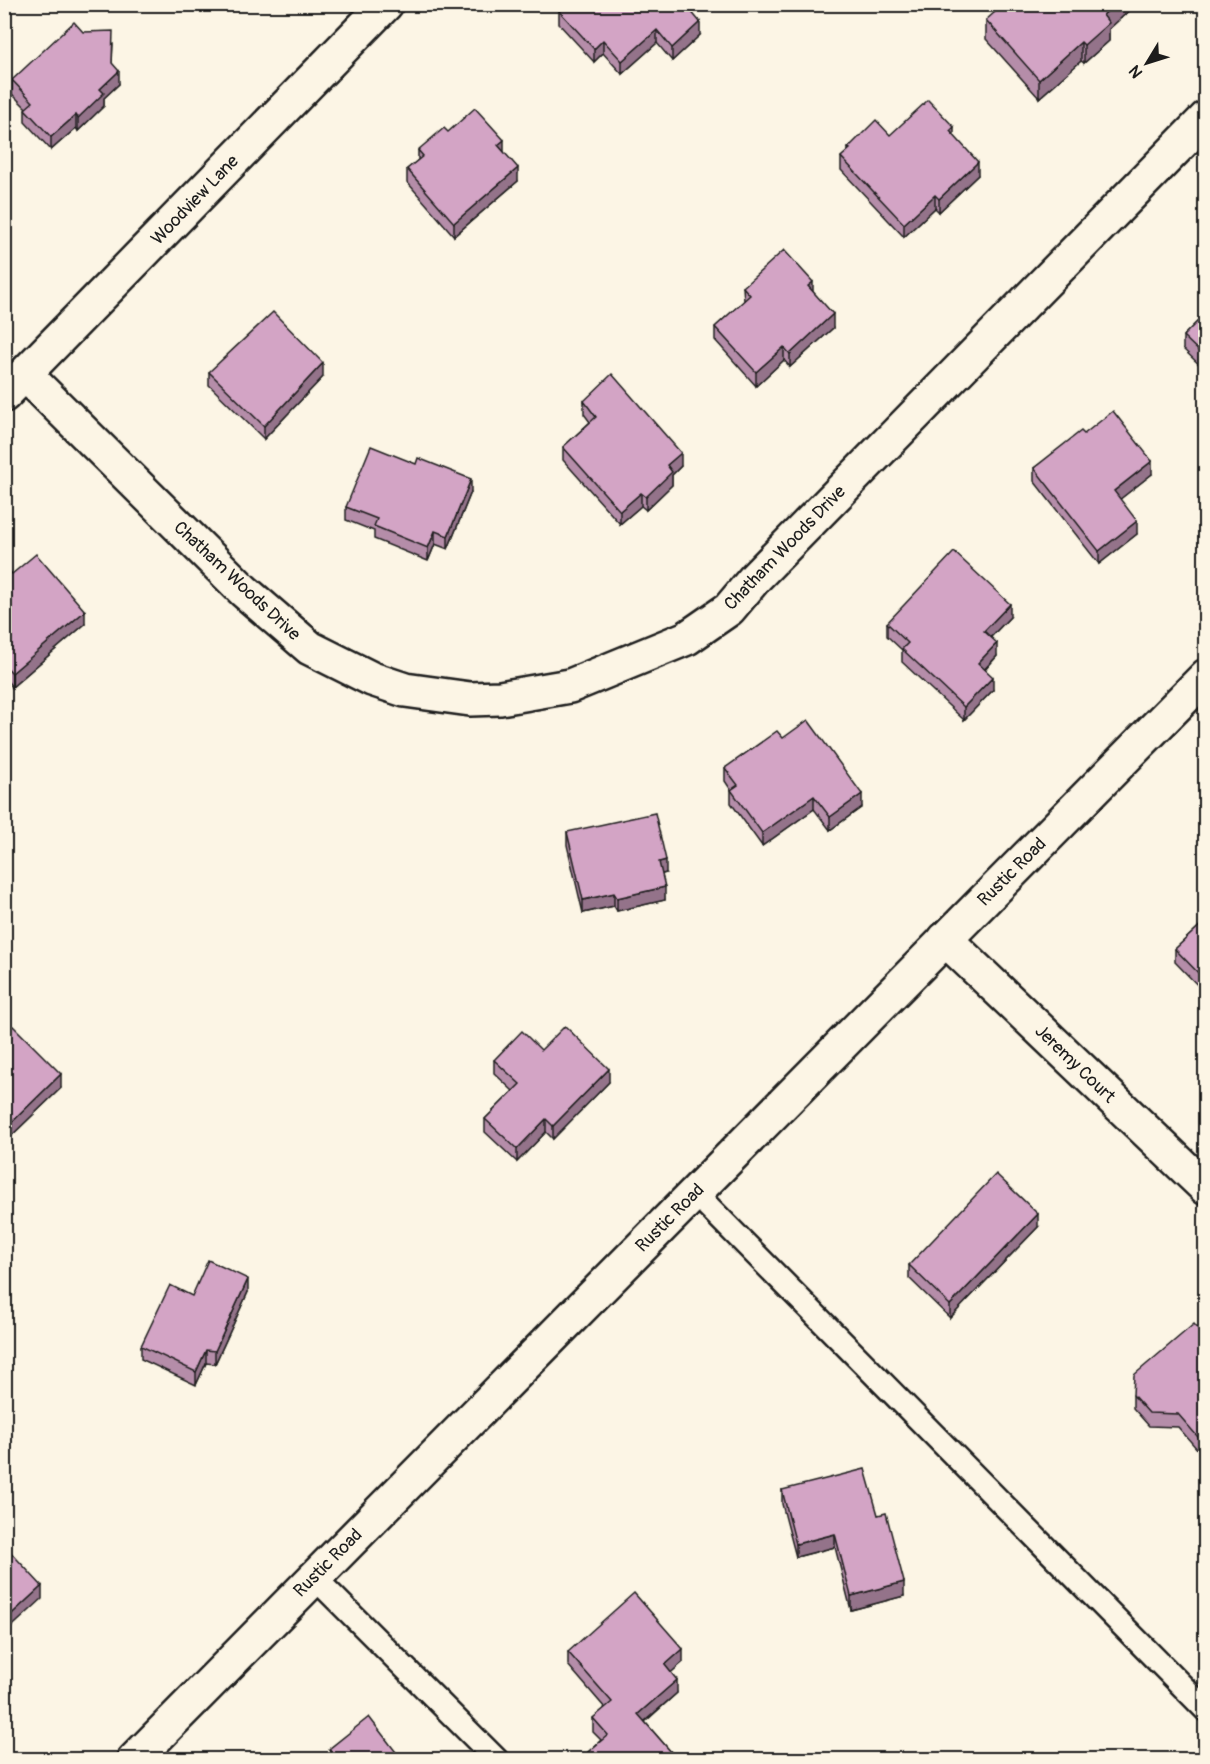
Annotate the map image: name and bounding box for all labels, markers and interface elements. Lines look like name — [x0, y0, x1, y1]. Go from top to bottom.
north arrow — [1117, 33, 1177, 93]
text: N — [1125, 61, 1147, 82]
street label: Woodview Lane — [146, 150, 244, 250]
street label: Chatham Woods Drive — [719, 480, 851, 615]
street label: Chatham Woods Drive — [169, 516, 305, 646]
street label: Rustic Road — [973, 833, 1051, 911]
street label: Jeremy Court — [1030, 1020, 1121, 1109]
street label: Rustic Road — [631, 1179, 709, 1257]
street label: Rustic Road — [289, 1524, 367, 1602]

